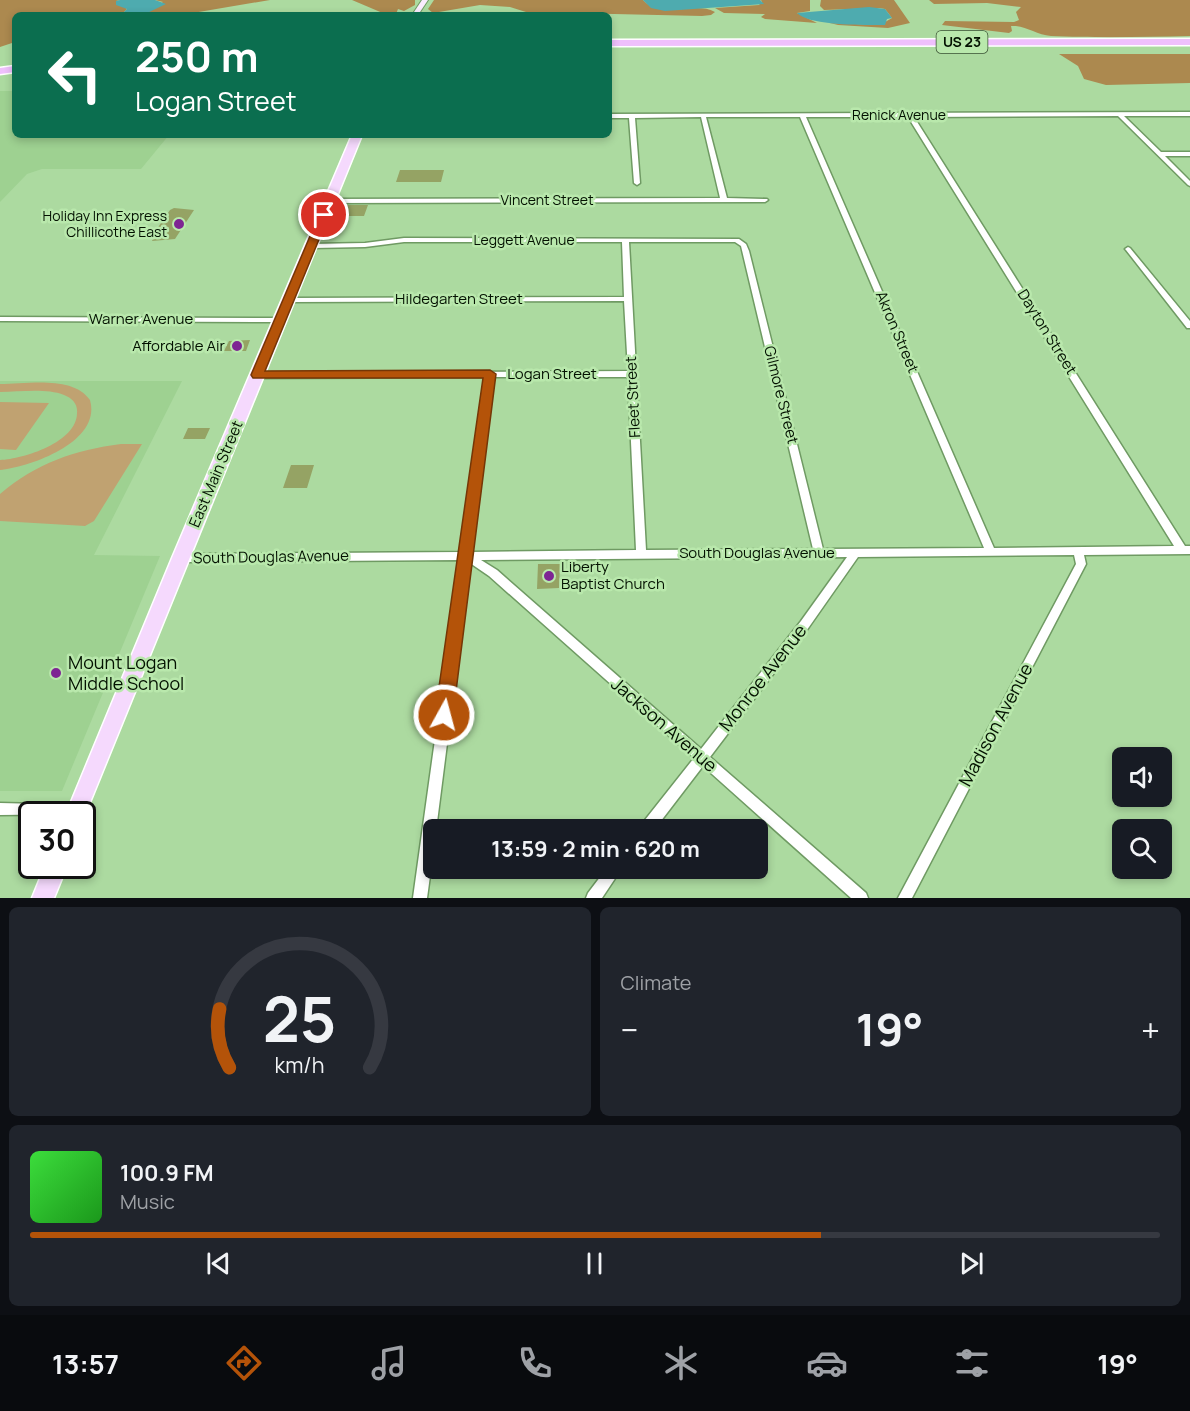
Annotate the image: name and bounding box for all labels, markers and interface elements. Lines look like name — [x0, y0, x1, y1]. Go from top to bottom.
text: 250 m — [135, 27, 258, 85]
road number: US 23 — [936, 31, 988, 53]
icon: left — [36, 36, 114, 114]
text: Logan Street — [135, 82, 296, 119]
street label: Renick Avenue — [852, 105, 946, 124]
pin — [298, 189, 349, 240]
street label: Vincent Street — [500, 190, 594, 209]
icon: arrive — [307, 198, 340, 231]
place label: Holiday Inn Express Chillicothe East — [43, 206, 167, 241]
marker: Holiday Inn Express Chillicothe East — [172, 217, 186, 231]
street label: Leggett Avenue — [473, 230, 575, 249]
street label: Dayton Street — [1013, 285, 1082, 378]
street label: Hildegarten Street — [395, 288, 523, 309]
street label: Akron Street — [871, 288, 924, 376]
street label: Warner Avenue — [89, 308, 193, 329]
place label: Affordable Air — [132, 335, 226, 356]
marker: Affordable Air — [230, 339, 244, 353]
street label: Gilmore Street — [759, 344, 804, 446]
street label: Fleet Street — [620, 356, 645, 438]
street label: Logan Street — [507, 363, 597, 384]
street label: East Main Street — [184, 417, 248, 530]
street label: South Douglas Avenue — [679, 542, 835, 563]
street label: South Douglas Avenue — [193, 545, 349, 568]
place label: Liberty Baptist Church — [561, 556, 665, 594]
marker: Liberty Baptist Church — [542, 569, 556, 583]
street label: Monroe Avenue — [713, 619, 811, 736]
place label: Mount Logan Middle School — [68, 650, 184, 695]
street label: Madison Avenue — [953, 659, 1038, 790]
marker: Mount Logan Middle School — [49, 666, 63, 680]
street label: Jackson Avenue — [607, 672, 723, 777]
position arrow — [412, 683, 476, 747]
map controls — [1112, 747, 1172, 879]
button: sound — [1112, 747, 1172, 807]
speed limit sign: 30 — [18, 801, 96, 879]
button: search — [1112, 819, 1172, 879]
text: 13:59 · 2 min · 620 m — [491, 834, 700, 864]
text: Climate — [621, 969, 692, 996]
text: 25 — [263, 975, 337, 1061]
text: 19° — [856, 998, 924, 1060]
text: − — [621, 1007, 638, 1052]
text: + — [1141, 1007, 1160, 1052]
text: km/h — [275, 1051, 325, 1080]
text: 100.9 FM — [120, 1158, 214, 1188]
text: Music — [120, 1188, 175, 1215]
icon: previous — [202, 1247, 235, 1280]
icon: pause — [578, 1247, 611, 1280]
icon: next — [955, 1247, 988, 1280]
icon: directions — [223, 1342, 265, 1384]
icon: music — [368, 1342, 410, 1384]
icon: phone — [514, 1342, 556, 1384]
icon: climate — [660, 1342, 702, 1384]
icon: car — [806, 1342, 848, 1384]
icon: filters — [951, 1342, 993, 1384]
text: 13:57 — [52, 1345, 119, 1382]
text: 19° — [1097, 1345, 1138, 1382]

